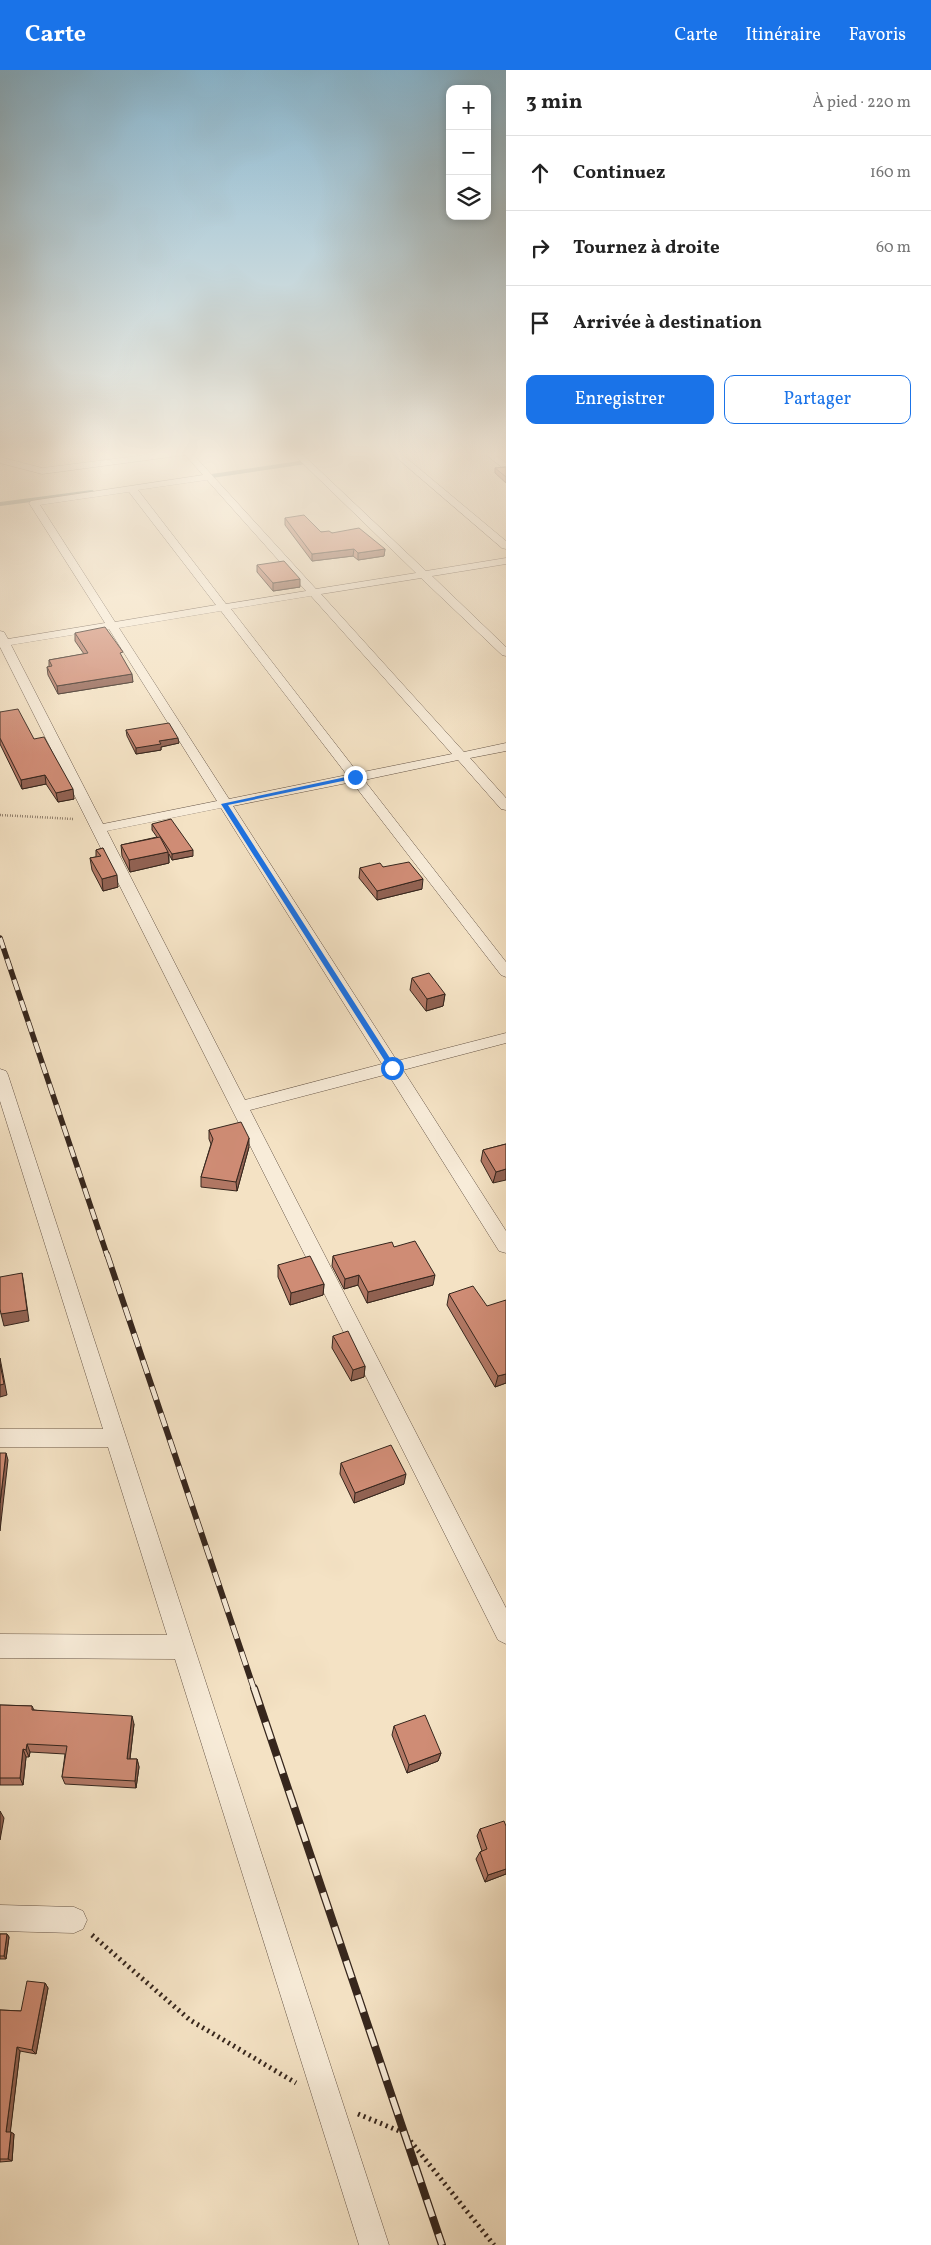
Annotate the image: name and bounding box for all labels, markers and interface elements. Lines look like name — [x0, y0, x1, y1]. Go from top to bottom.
text: Carte — [25, 18, 86, 52]
text: Carte — [674, 23, 717, 48]
text: Itinéraire — [745, 23, 821, 48]
text: Favoris — [849, 23, 906, 48]
map controls — [446, 85, 491, 220]
button: + — [446, 85, 491, 130]
text: 3 min — [526, 88, 582, 117]
text: À pied · 220 m — [812, 92, 911, 114]
button: − — [446, 130, 491, 175]
icon: ahead — [526, 159, 554, 187]
text: Continuez — [573, 160, 665, 186]
text: 160 m — [870, 162, 911, 184]
button: layers — [446, 175, 491, 220]
icon: right — [526, 234, 554, 262]
text: Tournez à droite — [573, 235, 720, 261]
text: 60 m — [876, 237, 911, 259]
icon: arrive — [526, 309, 554, 337]
text: Arrivée à destination — [573, 310, 762, 336]
button: Enregistrer — [526, 375, 714, 424]
button: Partager — [724, 375, 911, 424]
route end — [344, 766, 367, 789]
route start — [381, 1057, 404, 1080]

